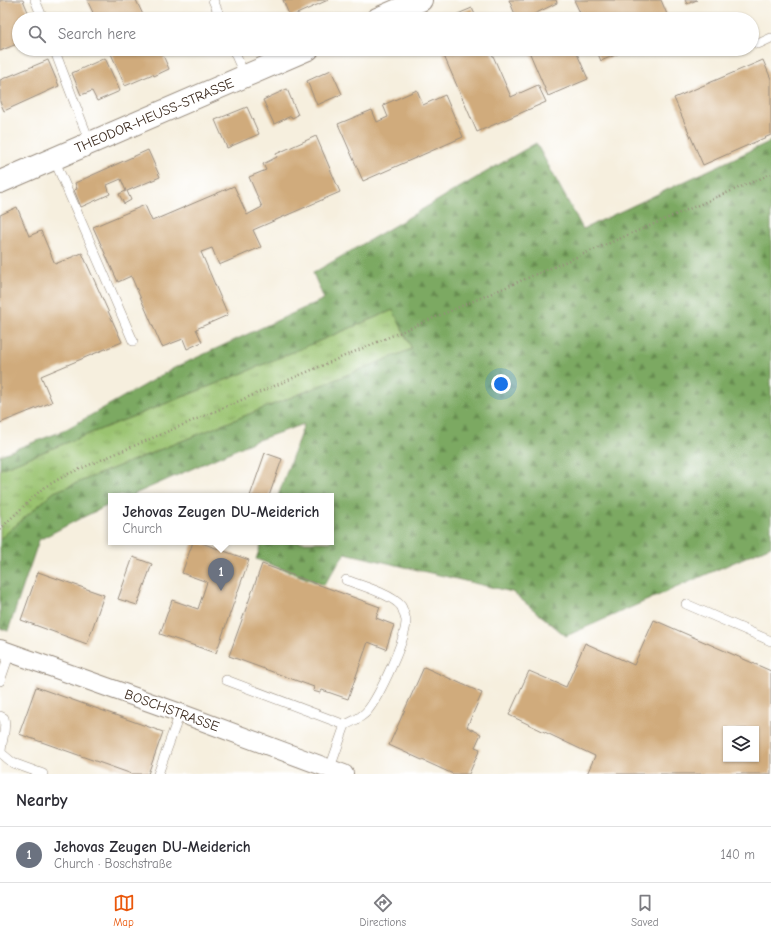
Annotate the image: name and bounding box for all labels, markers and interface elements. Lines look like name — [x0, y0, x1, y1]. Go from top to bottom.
search box — [12, 12, 759, 56]
icon: search — [26, 23, 48, 45]
text: Search here — [58, 25, 136, 43]
street label: THEODOR-HEUSS-STRASSE — [72, 74, 236, 157]
your location — [491, 374, 511, 394]
popup — [108, 493, 334, 545]
text: Jehovas Zeugen DU-Meiderich — [123, 503, 319, 521]
text: Church — [123, 521, 162, 536]
pin: 1 — [208, 558, 234, 591]
street label: BOSCHSTRASSE — [122, 685, 222, 735]
map controls — [723, 726, 759, 762]
button: layers — [723, 726, 759, 762]
text: Nearby — [16, 791, 67, 810]
text: Jehovas Zeugen DU-Meiderich — [54, 838, 251, 856]
text: 1 — [26, 847, 32, 862]
text: 140 m — [721, 847, 755, 862]
text: Church · Boschstraße — [54, 856, 172, 871]
tab: Map — [113, 892, 135, 929]
tab: Directions — [360, 892, 406, 929]
tab: Saved — [631, 892, 658, 929]

